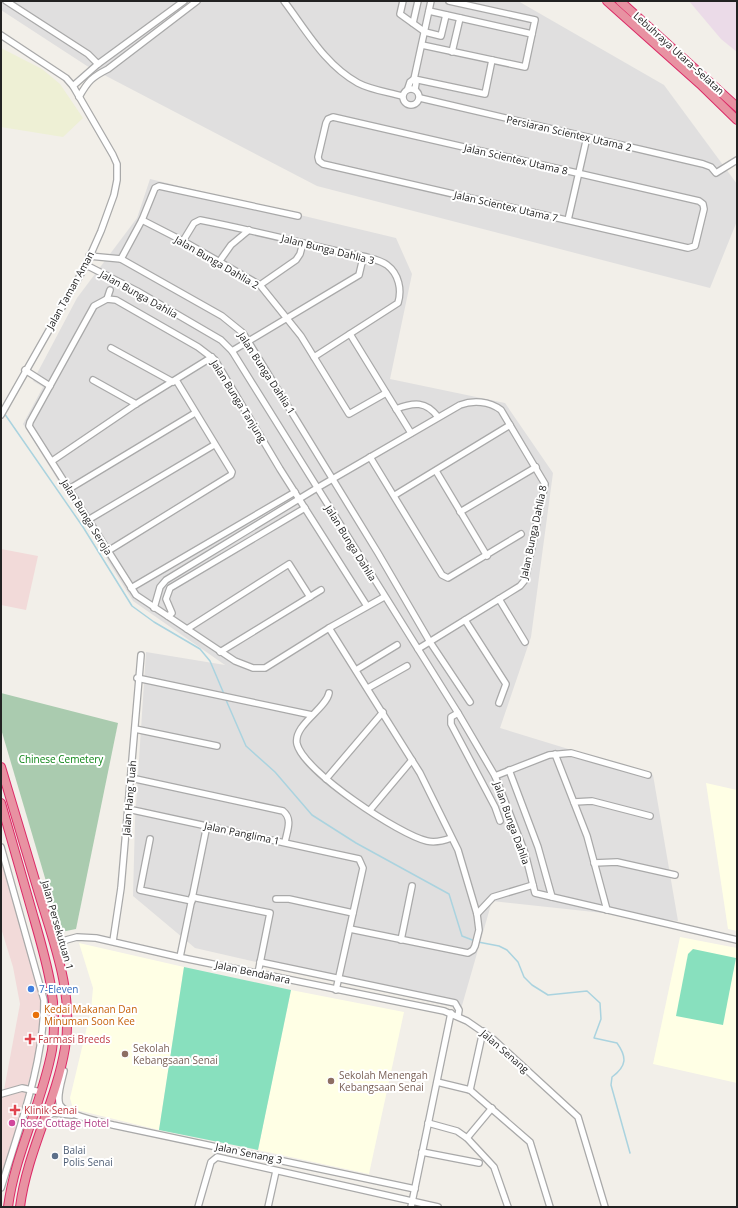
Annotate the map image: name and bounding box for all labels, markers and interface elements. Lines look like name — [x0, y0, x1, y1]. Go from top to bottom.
street label: Lebuhraya Utara–Selatan — [631, 8, 727, 98]
street label: Persiaran Scientex Utama 2 — [505, 112, 633, 154]
street label: Jalan Scientex Utama 8 — [462, 140, 570, 178]
street label: Jalan Scientex Utama 7 — [452, 187, 560, 225]
street label: Jalan Bunga Dahlia 3 — [279, 230, 376, 267]
street label: Jalan Bunga Dahlia 2 — [171, 232, 262, 292]
street label: Jalan Taman Aman — [42, 249, 97, 332]
street label: Jalan Bunga Dahlia — [97, 266, 180, 321]
street label: Jalan Bunga Dahlia 1 — [235, 328, 299, 417]
street label: Jalan Bunga Tanjung — [207, 356, 270, 445]
street label: Jalan Bunga Seroja — [58, 476, 116, 557]
street label: Jalan Bunga Dahlia 8 — [516, 484, 550, 581]
street label: Jalan Bunga Dahlia — [322, 502, 380, 584]
park label: Chinese Cemetery — [19, 752, 104, 766]
street label: Jalan Hang Tuah — [119, 760, 139, 837]
street label: Jalan Bunga Dahlia — [490, 779, 533, 866]
street label: Jalan Panglima 1 — [202, 818, 281, 848]
street label: Jalan Persekutuan 1 — [38, 878, 77, 971]
street label: Jalan Bendahara — [213, 957, 292, 987]
place label: 7-Eleven — [39, 982, 78, 996]
marker: 7-Eleven — [26, 984, 36, 994]
place label: Kedai Makanan Dan Minuman Soon Kee — [44, 1002, 137, 1028]
marker: Kedai Makanan Dan Minuman Soon Kee — [31, 1010, 41, 1020]
street label: Jalan Senang — [477, 1026, 532, 1076]
place label: Farmasi Breeds — [38, 1032, 110, 1046]
marker: Farmasi Breeds — [25, 1034, 35, 1044]
place label: Sekolah Kebangsaan Senai — [133, 1041, 218, 1067]
marker: Sekolah Kebangsaan Senai — [120, 1049, 130, 1059]
place label: Sekolah Menengah Kebangsaan Senai — [339, 1068, 428, 1094]
marker: Sekolah Menengah Kebangsaan Senai — [326, 1076, 336, 1086]
place label: Klinik Senai — [24, 1103, 77, 1117]
marker: Klinik Senai — [9, 1104, 21, 1116]
place label: Rose Cottage Hotel — [20, 1116, 109, 1130]
marker: Rose Cottage Hotel — [7, 1118, 17, 1128]
street label: Jalan Senang 3 — [213, 1139, 284, 1167]
place label: Balai Polis Senai — [63, 1143, 113, 1169]
marker: Balai Polis Senai — [50, 1151, 60, 1161]

